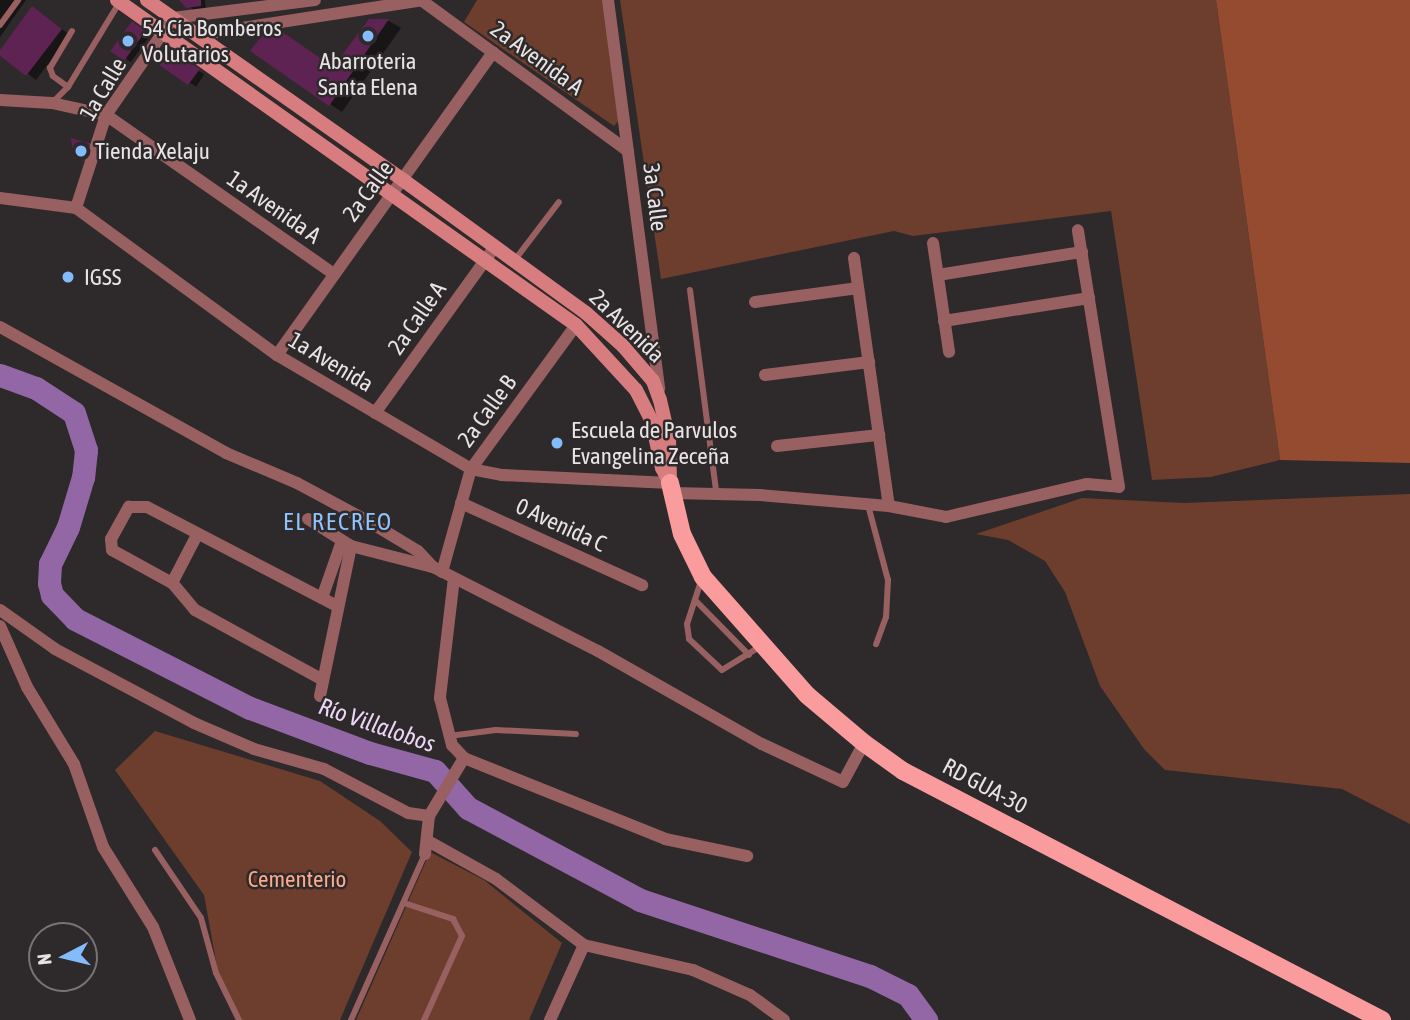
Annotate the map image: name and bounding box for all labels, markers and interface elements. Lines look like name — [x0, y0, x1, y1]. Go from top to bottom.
place label: 54 Cía Bomberos Volutarios — [142, 14, 282, 68]
street label: 2a Avenida A — [485, 15, 589, 101]
marker: Abarroteria Santa Elena — [360, 28, 376, 44]
marker: 54 Cía Bomberos Volutarios — [120, 33, 136, 49]
place label: Abarroteria Santa Elena — [318, 47, 418, 101]
street label: 1a Calle — [74, 53, 132, 125]
place label: Tienda Xelaju — [95, 137, 210, 165]
marker: Tienda Xelaju — [73, 143, 89, 159]
street label: 2a Calle — [337, 155, 399, 227]
street label: 3a Calle — [637, 162, 673, 232]
street label: 1a Avenida A — [222, 165, 326, 249]
place label: IGSS — [84, 263, 121, 291]
marker: IGSS — [58, 267, 78, 287]
street label: 2a Calle A — [382, 276, 452, 360]
street label: 2a Avenida — [584, 284, 670, 368]
street label: 1a Avenida — [284, 326, 378, 398]
street label: 2a Calle B — [452, 370, 522, 452]
place label: Escuela de Parvulos Evangelina Zeceña — [571, 416, 737, 470]
marker: Escuela de Parvulos Evangelina Zeceña — [549, 435, 565, 451]
street label: 0 Avenida C — [511, 492, 611, 558]
district label: EL RECREO — [284, 508, 392, 536]
water label: Río Villalobos — [315, 692, 439, 758]
street label: RD GUA-30 — [938, 752, 1032, 820]
park label: Cementerio — [248, 865, 346, 893]
north arrow — [28, 922, 98, 992]
text: N — [33, 952, 56, 966]

